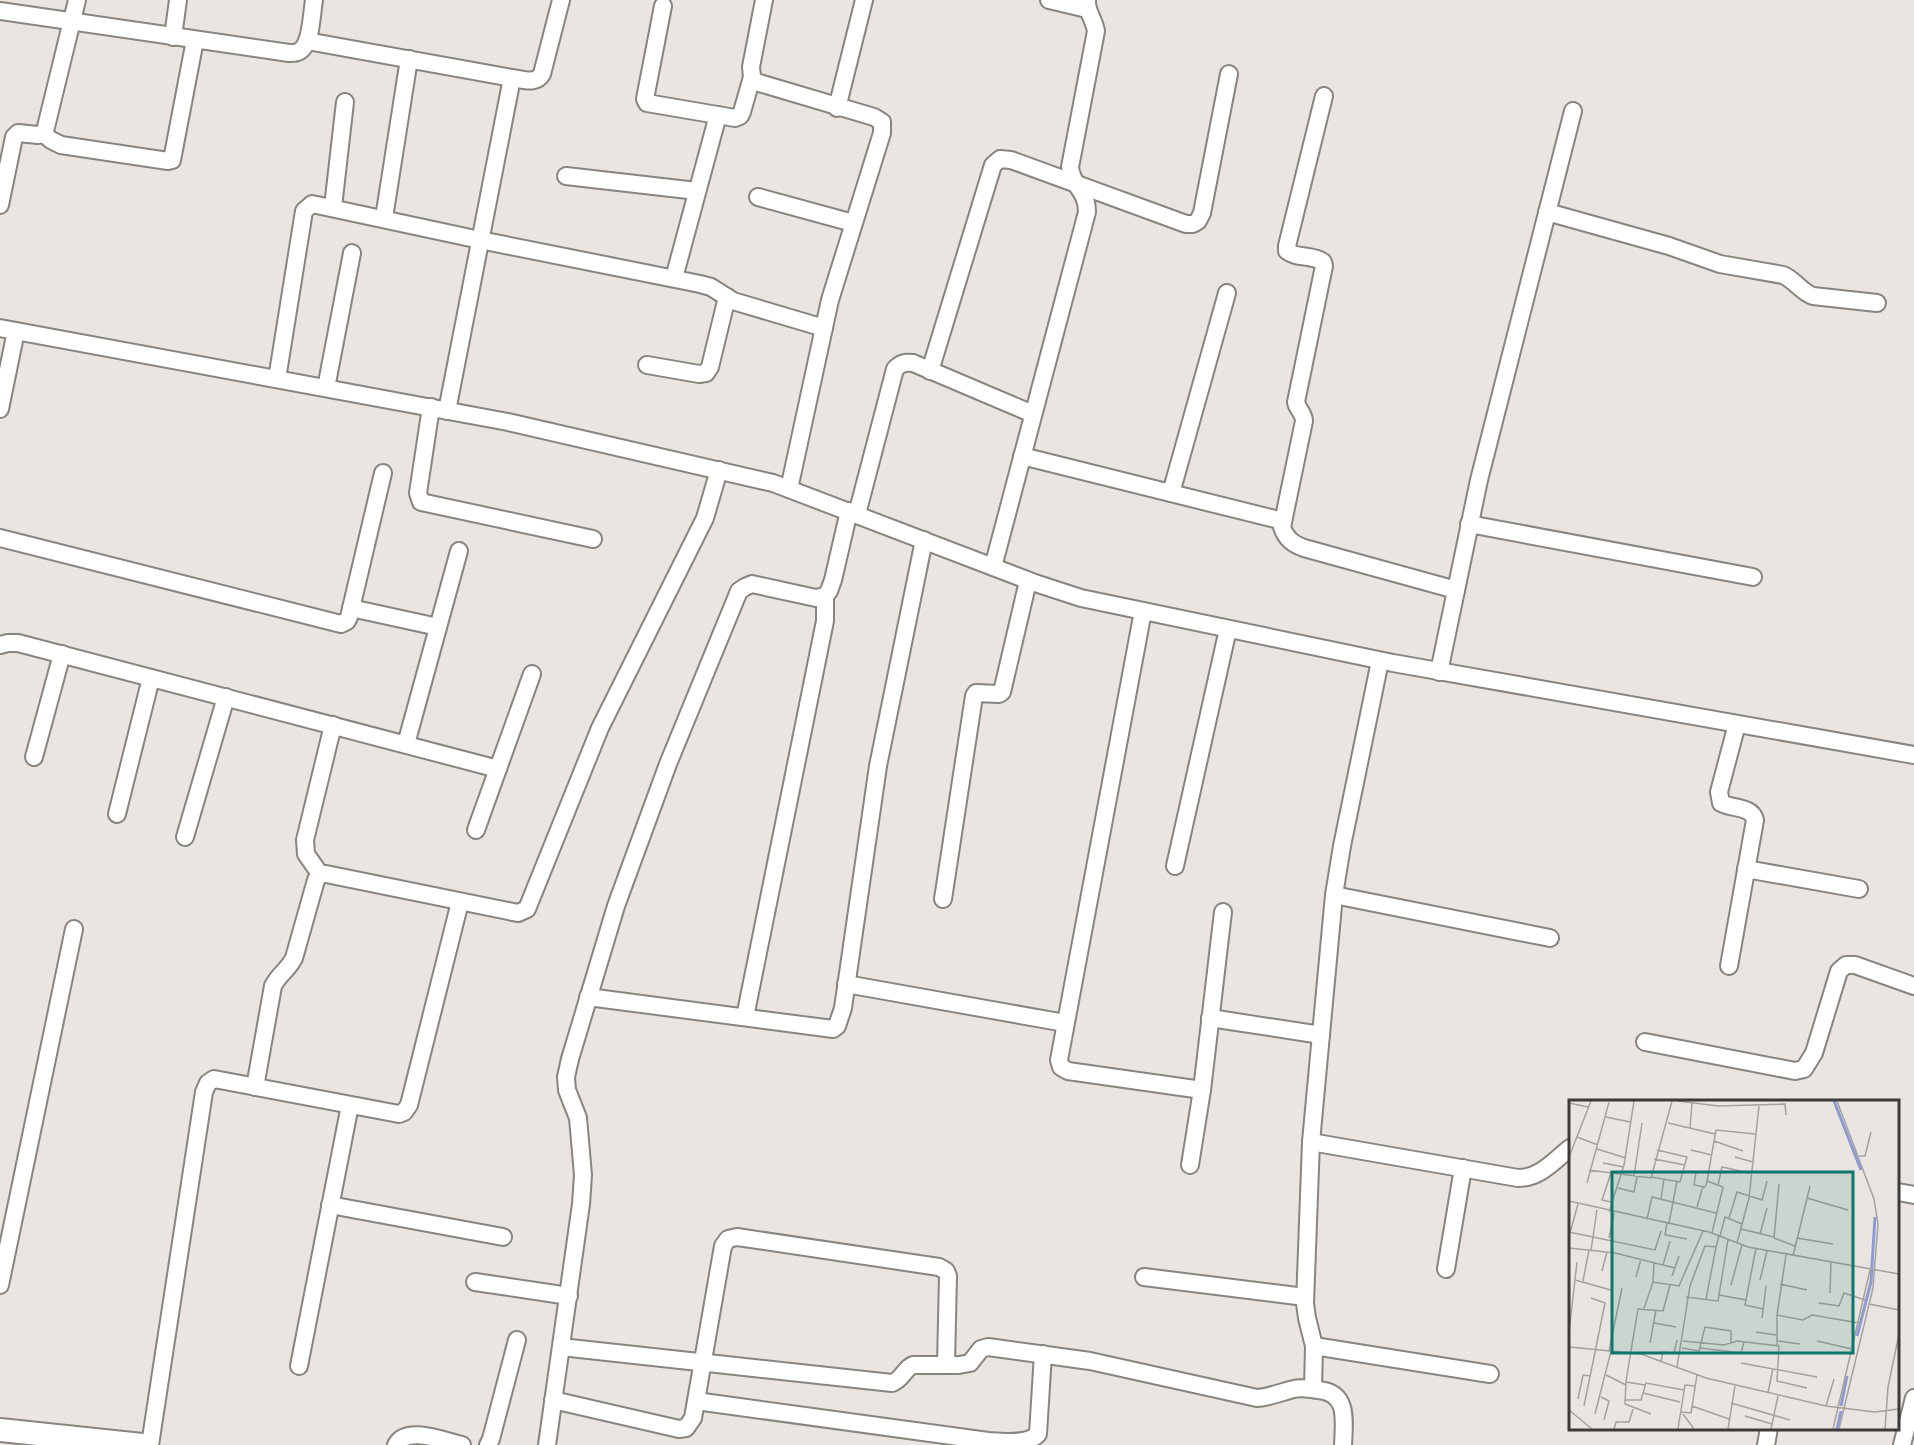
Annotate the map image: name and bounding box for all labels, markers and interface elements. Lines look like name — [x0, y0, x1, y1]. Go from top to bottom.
inset map — [1569, 1100, 1899, 1430]

